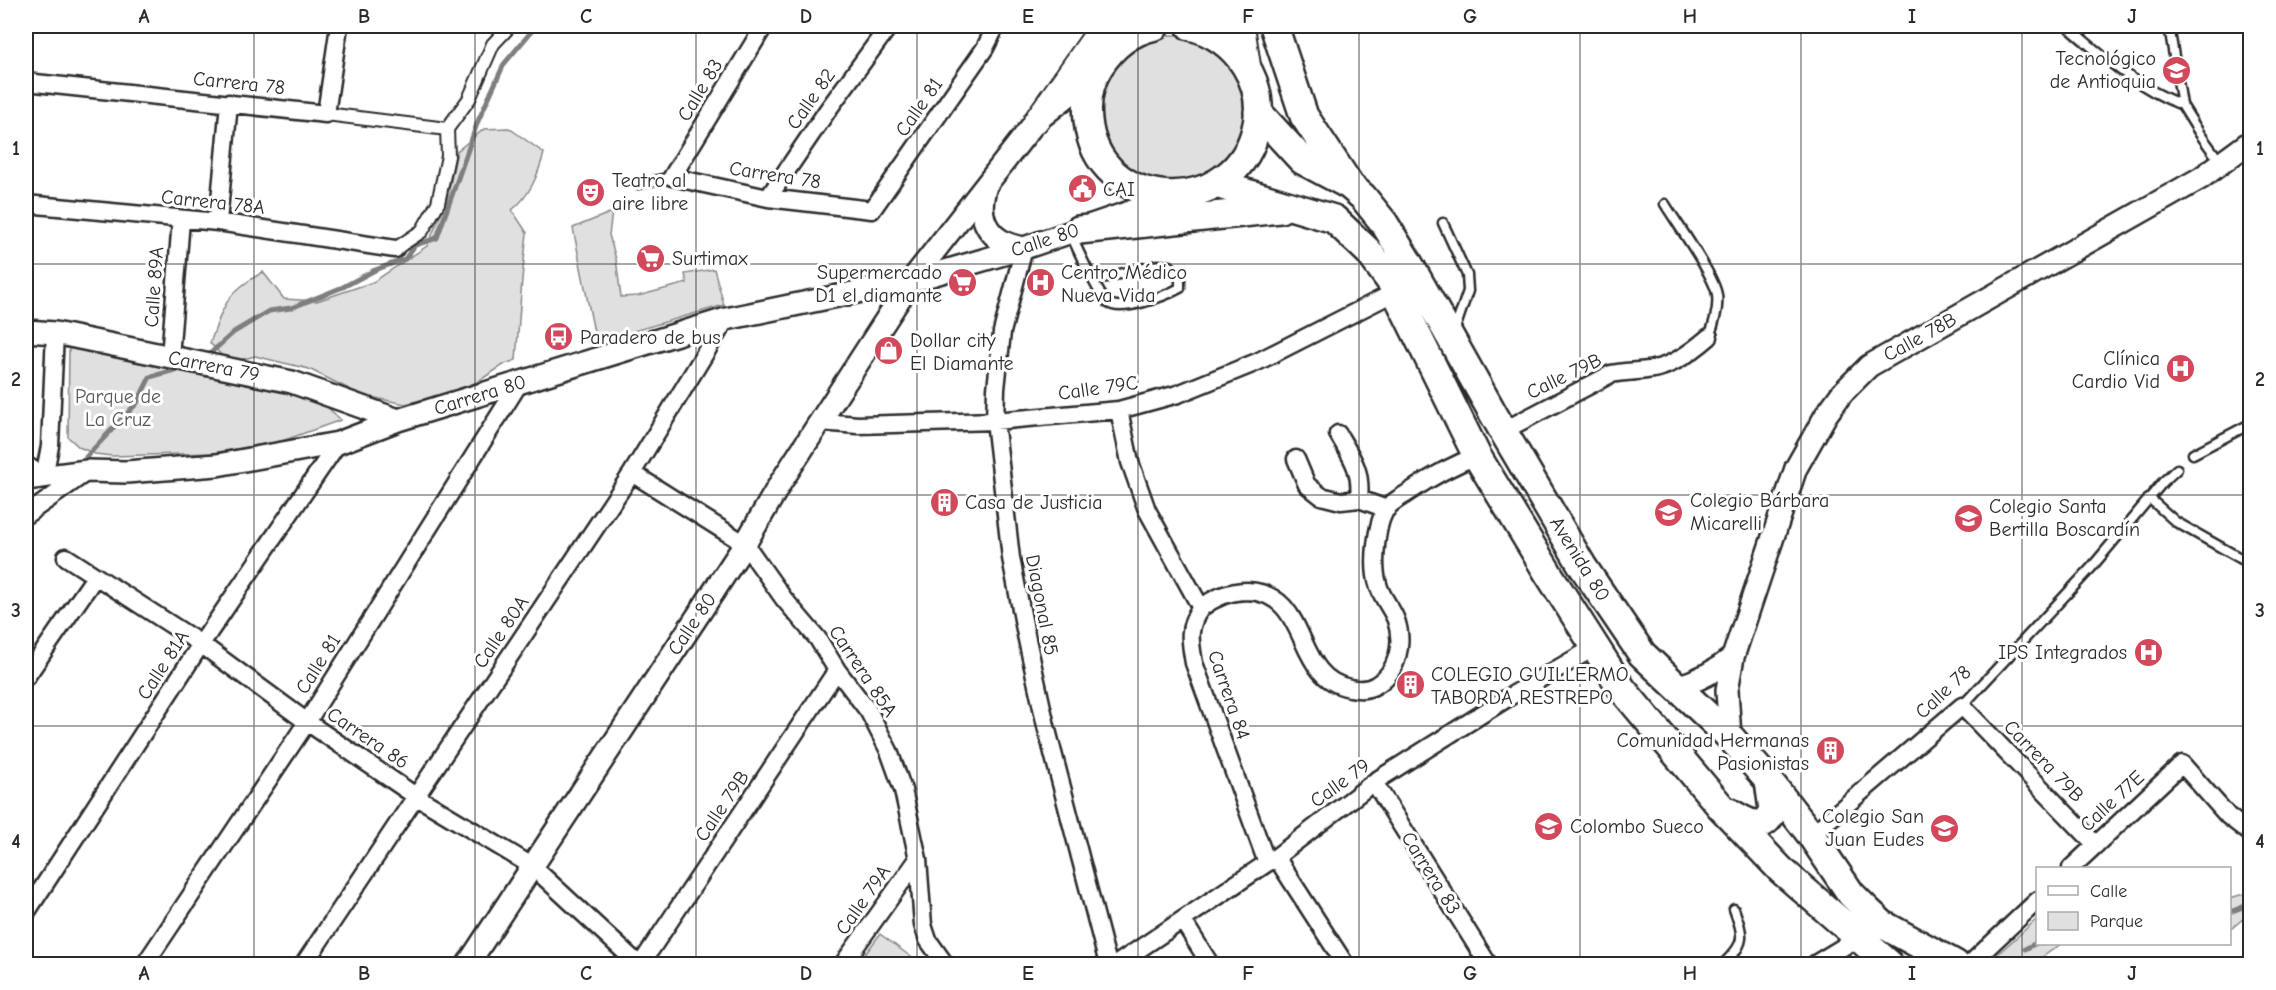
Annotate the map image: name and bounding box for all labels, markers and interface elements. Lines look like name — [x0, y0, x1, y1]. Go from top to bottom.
text: A — [138, 5, 150, 28]
text: B — [358, 5, 370, 28]
text: C — [580, 5, 592, 28]
text: D — [800, 5, 812, 28]
text: E — [1022, 5, 1034, 28]
text: F — [1242, 5, 1254, 28]
text: G — [1463, 5, 1477, 28]
text: H — [1683, 5, 1697, 28]
text: I — [1908, 5, 1916, 28]
text: J — [2127, 5, 2137, 28]
place label: Tecnológico de Antioquia — [2050, 47, 2156, 93]
school or university icon: Tecnológico de Antioquia — [2161, 54, 2193, 86]
street label: Calle 83 — [673, 55, 727, 125]
street label: Calle 82 — [782, 64, 840, 134]
street label: Carrera 78 — [192, 67, 286, 99]
street label: Calle 81 — [891, 73, 947, 141]
text: 1 — [12, 137, 20, 160]
text: 1 — [2256, 137, 2264, 160]
street label: Carrera 78 — [728, 156, 822, 194]
place label: Teatro al aire libre — [612, 169, 688, 215]
public building icon: CAI — [1066, 173, 1098, 205]
theatre icon: Teatro al aire libre — [575, 176, 607, 208]
place label: CAI — [1103, 178, 1135, 201]
street label: Carrera 78A — [160, 185, 266, 219]
street label: Calle 80 — [1008, 218, 1082, 262]
supermarket icon: Surtimax — [635, 242, 667, 274]
street label: Calle 89A — [140, 246, 168, 328]
place label: Surtimax — [672, 247, 748, 270]
place label: Supermercado D1 el diamante — [815, 261, 942, 307]
place label: Centro Médico Nueva Vida — [1061, 261, 1187, 307]
supermarket icon: Supermercado D1 el diamante — [947, 267, 979, 299]
hospital icon: Centro Médico Nueva Vida — [1024, 267, 1056, 299]
street label: Calle 78B — [1879, 308, 1961, 366]
bus stop icon: Paradero de bus — [543, 321, 575, 353]
place label: Paradero de bus — [580, 326, 721, 349]
place label: Dollar city El Diamante — [910, 329, 1014, 375]
shop icon: Dollar city El Diamante — [873, 335, 905, 367]
street label: Carrera 79 — [166, 346, 262, 386]
place label: Clínica Cardio Vid — [2072, 347, 2160, 393]
street label: Calle 79B — [1523, 348, 1605, 404]
hospital icon: Clínica Cardio Vid — [2165, 353, 2197, 385]
text: 2 — [11, 368, 21, 391]
text: 2 — [2255, 368, 2265, 391]
street label: Carrera 80 — [431, 370, 529, 420]
street label: Calle 79C — [1057, 371, 1139, 405]
park label: Parque de La Cruz — [75, 385, 161, 431]
building icon: Casa de Justicia — [928, 486, 960, 518]
place label: Colegio Bárbara Micarelli — [1690, 489, 1829, 535]
place label: Casa de Justicia — [965, 491, 1103, 514]
place label: Colegio Santa Bertilla Boscardín — [1989, 495, 2140, 541]
school or university icon: Colegio Bárbara Micarelli — [1653, 496, 1685, 528]
school or university icon: Colegio Santa Bertilla Boscardín — [1952, 502, 1984, 534]
street label: Avenida 80 — [1545, 513, 1615, 605]
street label: Diagonal 85 — [1021, 553, 1063, 657]
street label: Calle 80 — [663, 588, 721, 660]
street label: Calle 80A — [468, 591, 534, 672]
text: 3 — [11, 599, 21, 622]
text: 3 — [2255, 599, 2265, 622]
street label: Carrera 85A — [824, 621, 902, 721]
street label: Calle 81A — [132, 626, 194, 704]
street label: Calle 81 — [291, 630, 345, 698]
hospital icon: IPS Integrados — [2132, 636, 2164, 668]
place label: IPS Integrados — [1998, 641, 2127, 664]
street label: Carrera 84 — [1203, 647, 1255, 743]
street label: Calle 78 — [1910, 660, 1976, 724]
place label: COLEGIO GUILLERMO TABORDA RESTREPO — [1431, 663, 1629, 709]
building icon: COLEGIO GUILLERMO TABORDA RESTREPO — [1394, 669, 1426, 701]
street label: Carrera 86 — [323, 702, 413, 774]
street label: Carrera 79B — [1999, 715, 2089, 807]
place label: Comunidad Hermanas Pasionistas — [1617, 729, 1809, 775]
building icon: Comunidad Hermanas Pasionistas — [1814, 735, 1846, 767]
street label: Calle 79 — [1306, 754, 1374, 812]
street label: Calle 79B — [690, 766, 754, 846]
street label: Calle 77E — [2075, 766, 2149, 836]
place label: Colegio San Juan Eudes — [1822, 805, 1924, 851]
school or university icon: Colombo Sueco — [1533, 810, 1565, 842]
school or university icon: Colegio San Juan Eudes — [1929, 812, 1961, 844]
place label: Colombo Sueco — [1570, 815, 1704, 838]
street label: Carrera 83 — [1397, 827, 1465, 919]
text: 4 — [11, 830, 21, 853]
text: 4 — [2255, 830, 2265, 853]
street label: Calle 79A — [831, 860, 895, 939]
legend — [2036, 867, 2231, 945]
text: Calle — [2090, 881, 2127, 902]
text: Parque — [2090, 911, 2143, 932]
text: A — [138, 962, 150, 985]
text: B — [358, 962, 370, 985]
text: C — [580, 962, 592, 985]
text: D — [800, 962, 812, 985]
text: E — [1022, 962, 1034, 985]
text: F — [1242, 962, 1254, 985]
text: G — [1463, 962, 1477, 985]
text: H — [1683, 962, 1697, 985]
text: I — [1908, 962, 1916, 985]
text: J — [2127, 962, 2137, 985]

